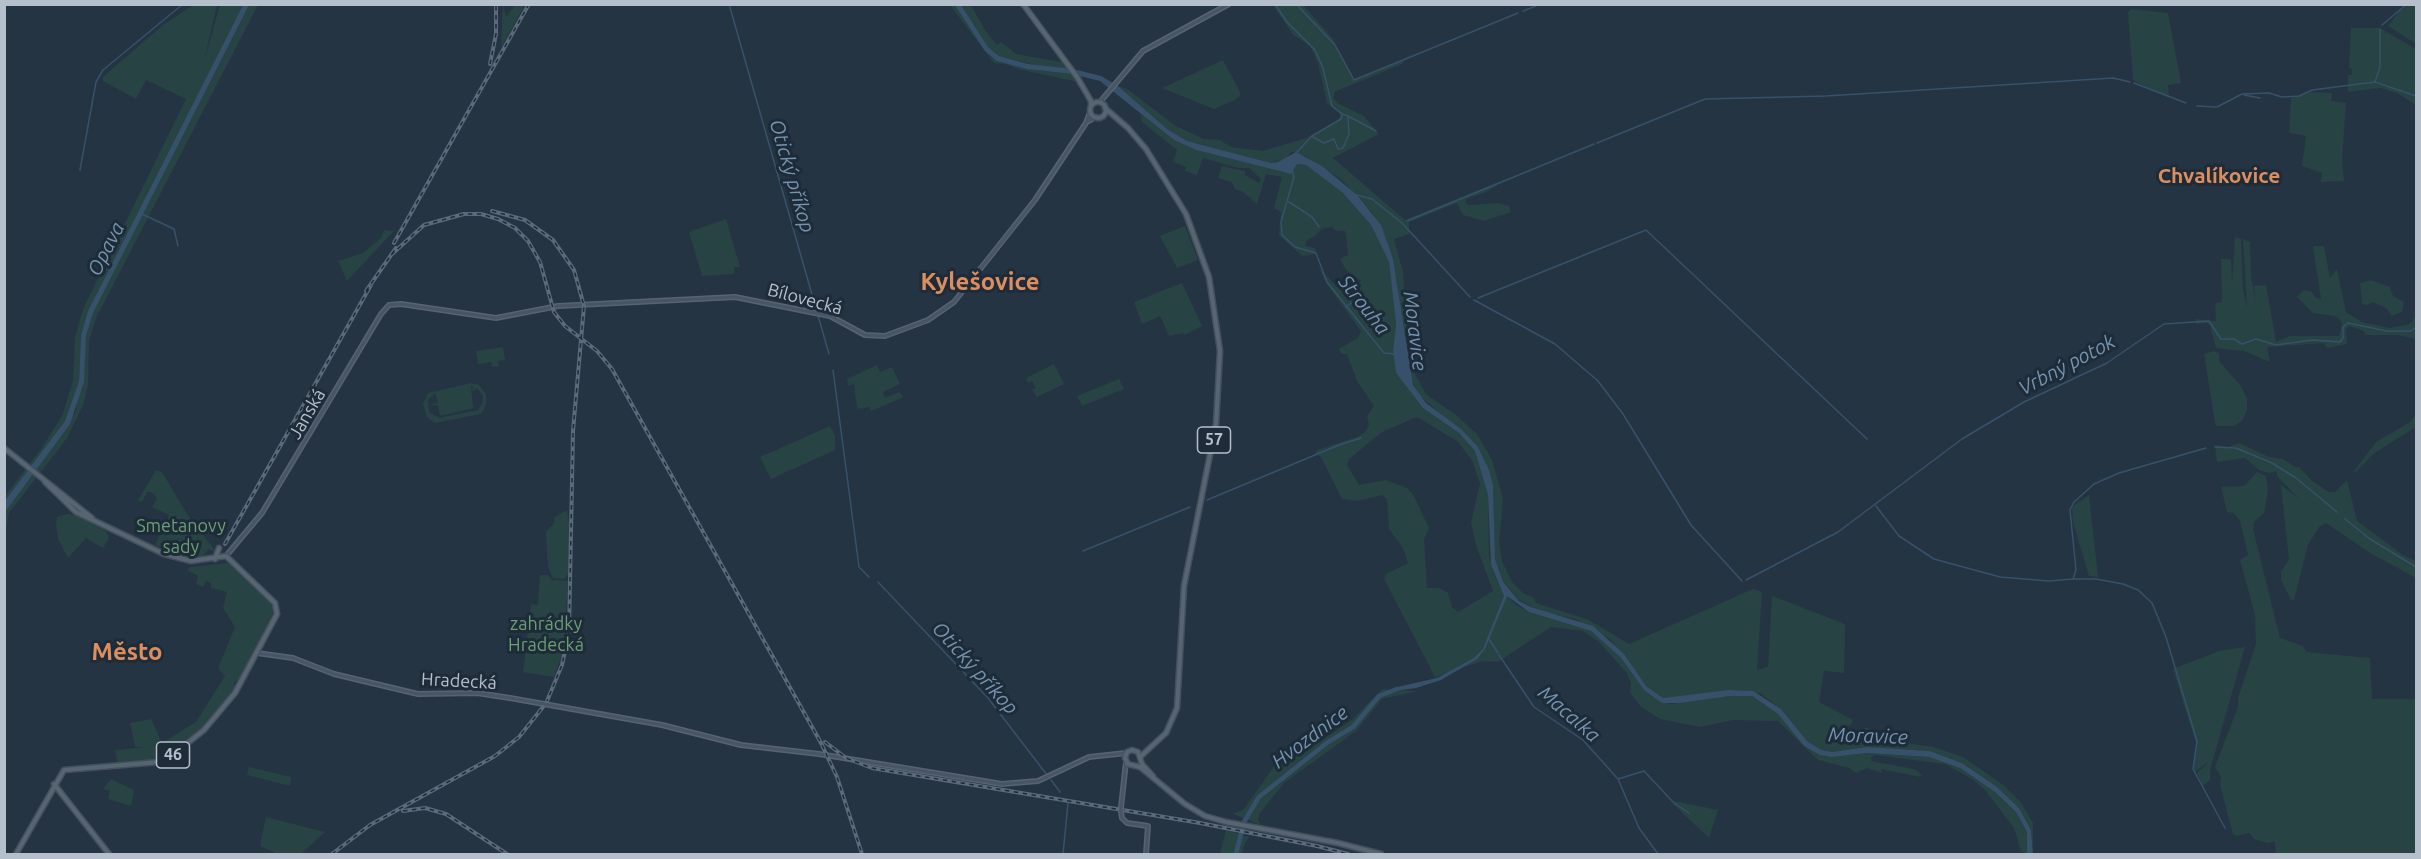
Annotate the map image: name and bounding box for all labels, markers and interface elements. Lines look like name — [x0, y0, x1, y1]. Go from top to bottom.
water label: Otický příkop — [764, 117, 820, 235]
district label: Chvalíkovice — [2158, 163, 2280, 189]
water label: Opava — [82, 218, 130, 280]
district label: Kylešovice — [920, 268, 1040, 296]
water label: Strouha — [1333, 270, 1395, 340]
street label: Bílovecká — [765, 279, 845, 319]
water label: Moravice — [1398, 290, 1432, 372]
water label: Vrbný potok — [2015, 330, 2119, 400]
street label: Janská — [284, 385, 330, 443]
road number: 57 — [1198, 427, 1230, 453]
park label: Smetanovy sady — [136, 515, 226, 558]
park label: zahrádky Hradecká — [508, 613, 584, 656]
water label: Otický příkop — [927, 617, 1023, 719]
district label: Město — [92, 638, 162, 666]
street label: Hradecká — [421, 668, 497, 694]
water label: Macalka — [1533, 681, 1605, 747]
water label: Hvozdnice — [1267, 701, 1353, 773]
water label: Moravice — [1828, 723, 1908, 749]
road number: 46 — [156, 742, 190, 768]

